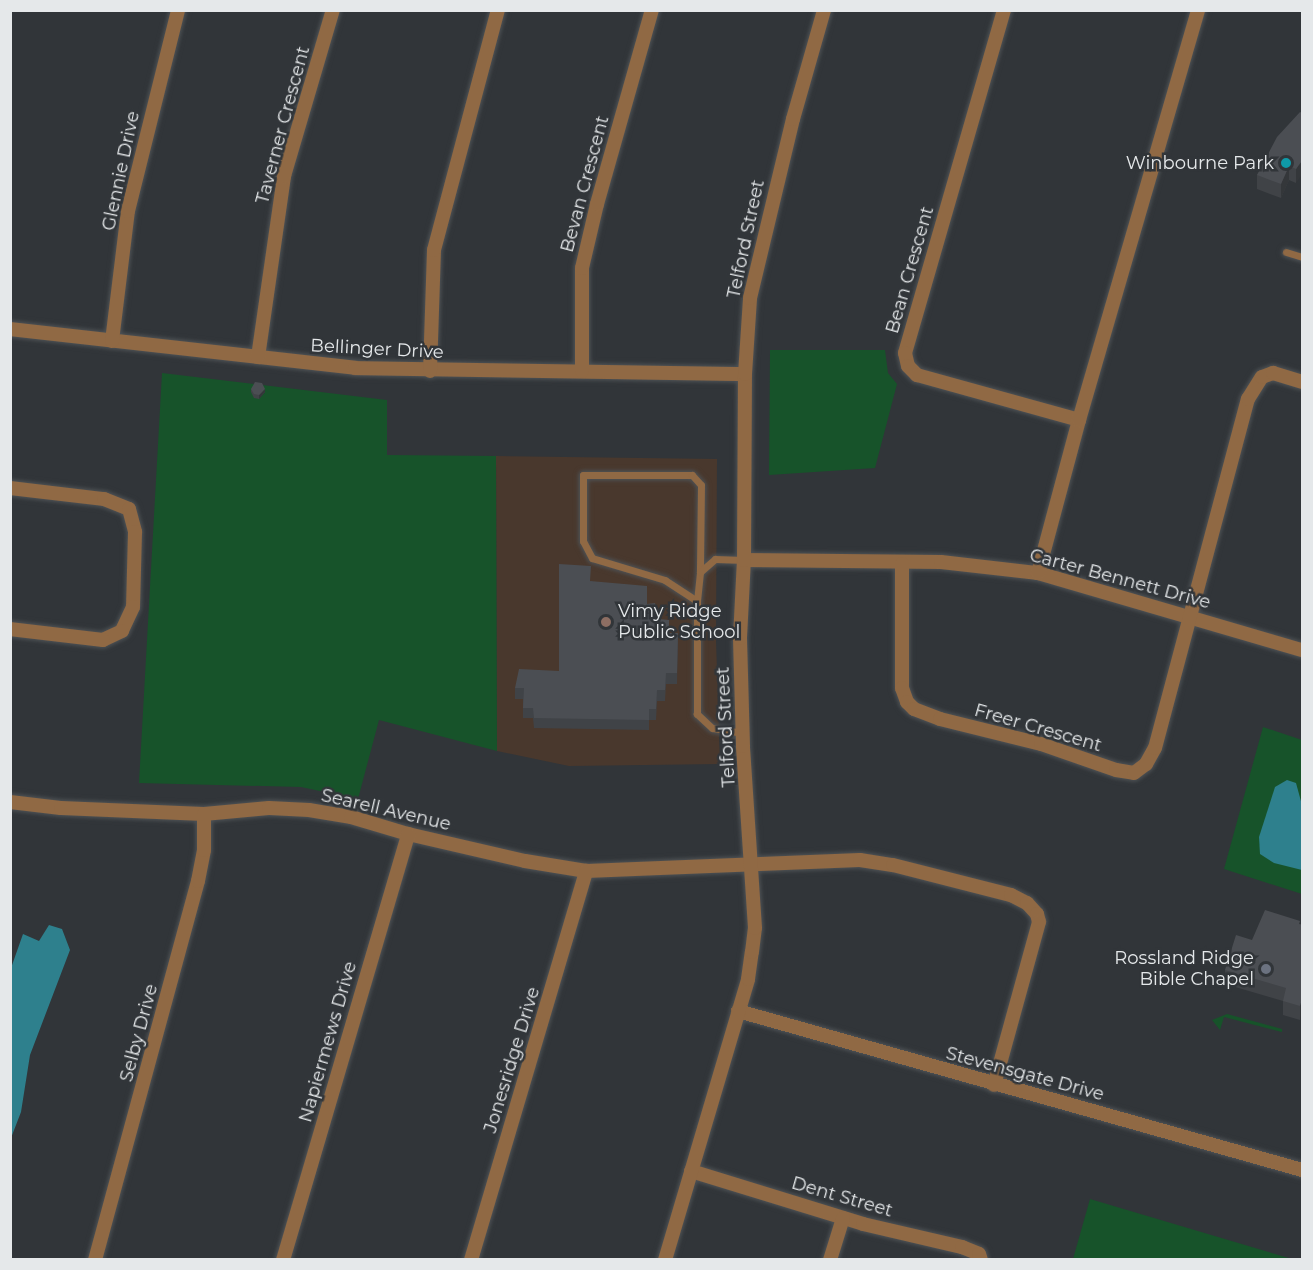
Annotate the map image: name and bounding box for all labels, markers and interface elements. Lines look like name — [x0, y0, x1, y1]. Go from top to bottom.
street label: Taverner Crescent — [252, 44, 314, 206]
street label: Glennie Drive — [98, 109, 144, 233]
street label: Bevan Crescent — [556, 113, 614, 255]
place label: Winbourne Park — [1126, 152, 1274, 174]
marker: Winbourne Park — [1279, 156, 1293, 170]
street label: Telford Street — [723, 178, 769, 300]
street label: Bean Crescent — [882, 204, 938, 336]
street label: Bellinger Drive — [310, 335, 444, 363]
street label: Carter Bennett Drive — [1027, 544, 1213, 614]
place label: Vimy Ridge Public School — [618, 601, 740, 644]
marker: Vimy Ridge Public School — [599, 615, 613, 629]
street label: Telford Street — [712, 666, 740, 788]
street label: Freer Crescent — [972, 699, 1104, 757]
street label: Searell Avenue — [319, 785, 453, 835]
place label: Rossland Ridge Bible Chapel — [1114, 948, 1254, 990]
street label: Napiermews Drive — [295, 959, 361, 1125]
marker: Rossland Ridge Bible Chapel — [1259, 962, 1273, 976]
street label: Selby Drive — [116, 982, 162, 1084]
street label: Jonesridge Drive — [480, 984, 544, 1136]
street label: Stevensgate Drive — [944, 1043, 1106, 1105]
street label: Dent Street — [789, 1172, 895, 1222]

